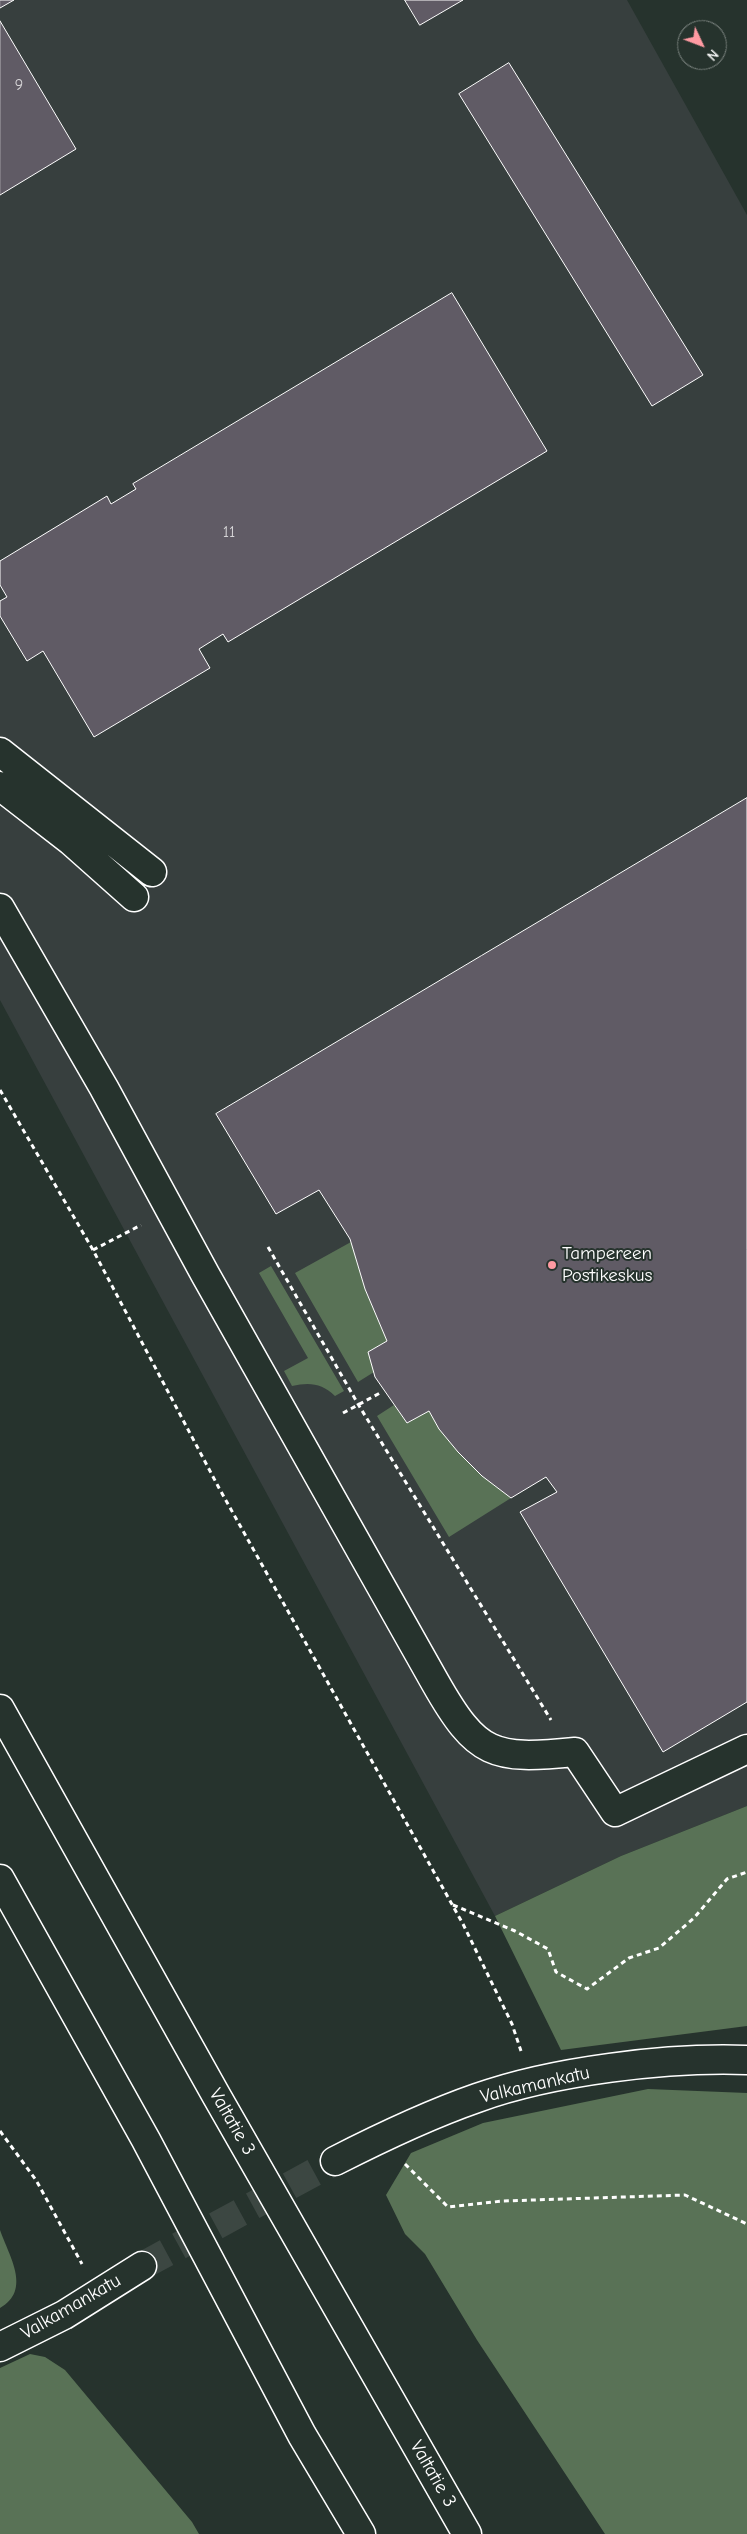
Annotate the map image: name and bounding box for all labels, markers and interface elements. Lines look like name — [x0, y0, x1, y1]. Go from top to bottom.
north arrow — [677, 20, 727, 70]
text: N — [703, 46, 722, 64]
house number: 9 — [15, 75, 23, 95]
house number: 11 — [223, 522, 235, 542]
place label: Tampereen Postikeskus — [562, 1243, 652, 1287]
marker: Tampereen Postikeskus — [546, 1259, 558, 1271]
street label: Valkamankatu — [478, 2061, 592, 2109]
street label: Valtatie 3 — [204, 2085, 260, 2159]
street label: Valkamankatu — [17, 2269, 125, 2345]
street label: Valtatie 3 — [405, 2437, 461, 2511]

